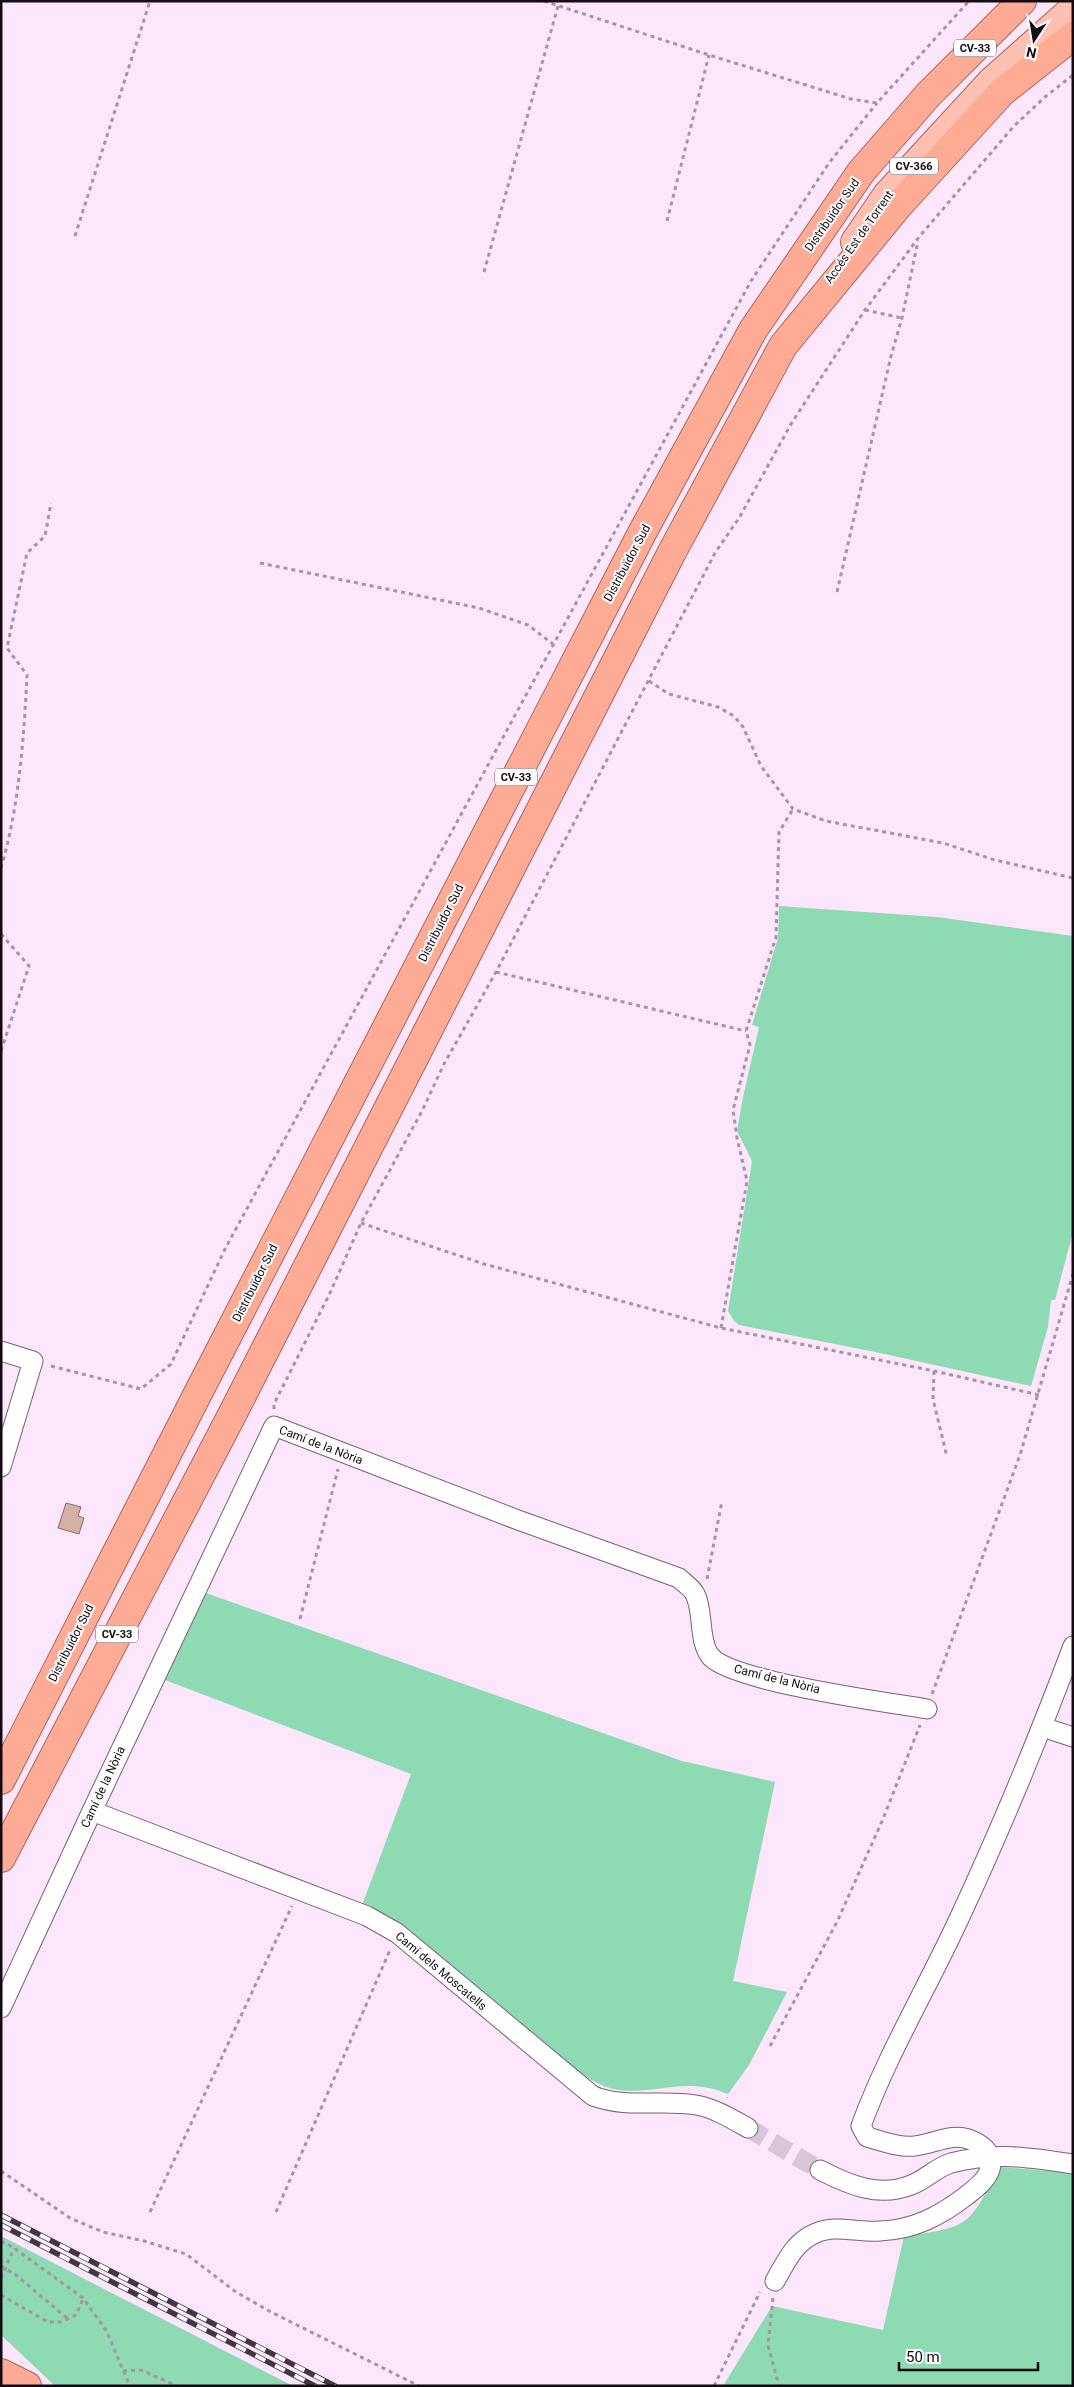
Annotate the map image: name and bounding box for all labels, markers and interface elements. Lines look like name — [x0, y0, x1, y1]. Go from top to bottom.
north arrow — [1009, 15, 1059, 65]
road number: CV-33 — [954, 40, 996, 56]
text: N — [1025, 44, 1038, 62]
road number: CV-366 — [890, 158, 938, 175]
street label: Distribuïdor Sud — [802, 176, 862, 254]
street label: Accés Est de Torrent — [822, 188, 896, 286]
street label: Distribuïdor Sud — [601, 522, 653, 604]
road number: CV-33 — [495, 769, 537, 786]
street label: Distribuïdor Sud — [415, 882, 467, 964]
street label: Distribuïdor Sud — [229, 1242, 281, 1324]
street label: Camí de la Nòria — [277, 1423, 365, 1467]
street label: Distribuïdor Sud — [45, 1602, 97, 1684]
road number: CV-33 — [96, 1626, 138, 1642]
street label: Camí de la Nòria — [732, 1662, 822, 1696]
street label: Camí de la Nòria — [78, 1744, 128, 1830]
street label: Camí dels Moscatells — [393, 1929, 489, 2013]
scale bar — [899, 2340, 1038, 2372]
text: 50 m — [906, 2348, 940, 2366]

